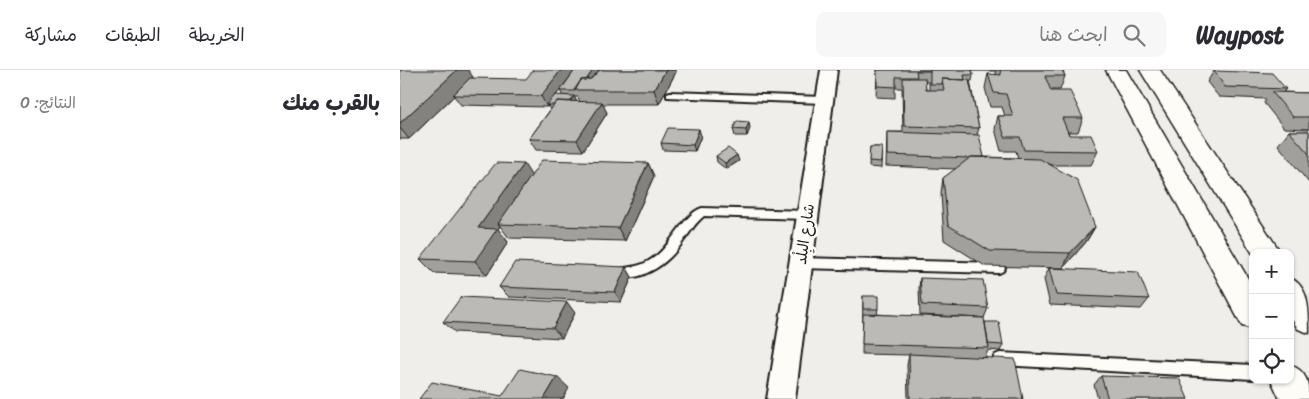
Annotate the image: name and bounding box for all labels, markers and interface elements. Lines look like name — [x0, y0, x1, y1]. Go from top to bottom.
search box — [816, 12, 1166, 57]
text: Waypost — [1196, 14, 1284, 56]
text: ابحث هنا — [1039, 18, 1108, 51]
text: مشاركة — [25, 19, 77, 51]
text: الطبقات — [105, 19, 161, 51]
text: الخريطة — [189, 19, 245, 51]
icon: search — [1120, 21, 1148, 49]
text: بالقرب منك — [282, 84, 380, 122]
text: النتائج: 0 — [20, 88, 76, 117]
street label: شارع البِلْد — [788, 202, 822, 266]
map controls — [1249, 249, 1294, 384]
button: + — [1249, 249, 1294, 294]
button: − — [1249, 294, 1294, 339]
button: locate — [1249, 339, 1294, 384]

